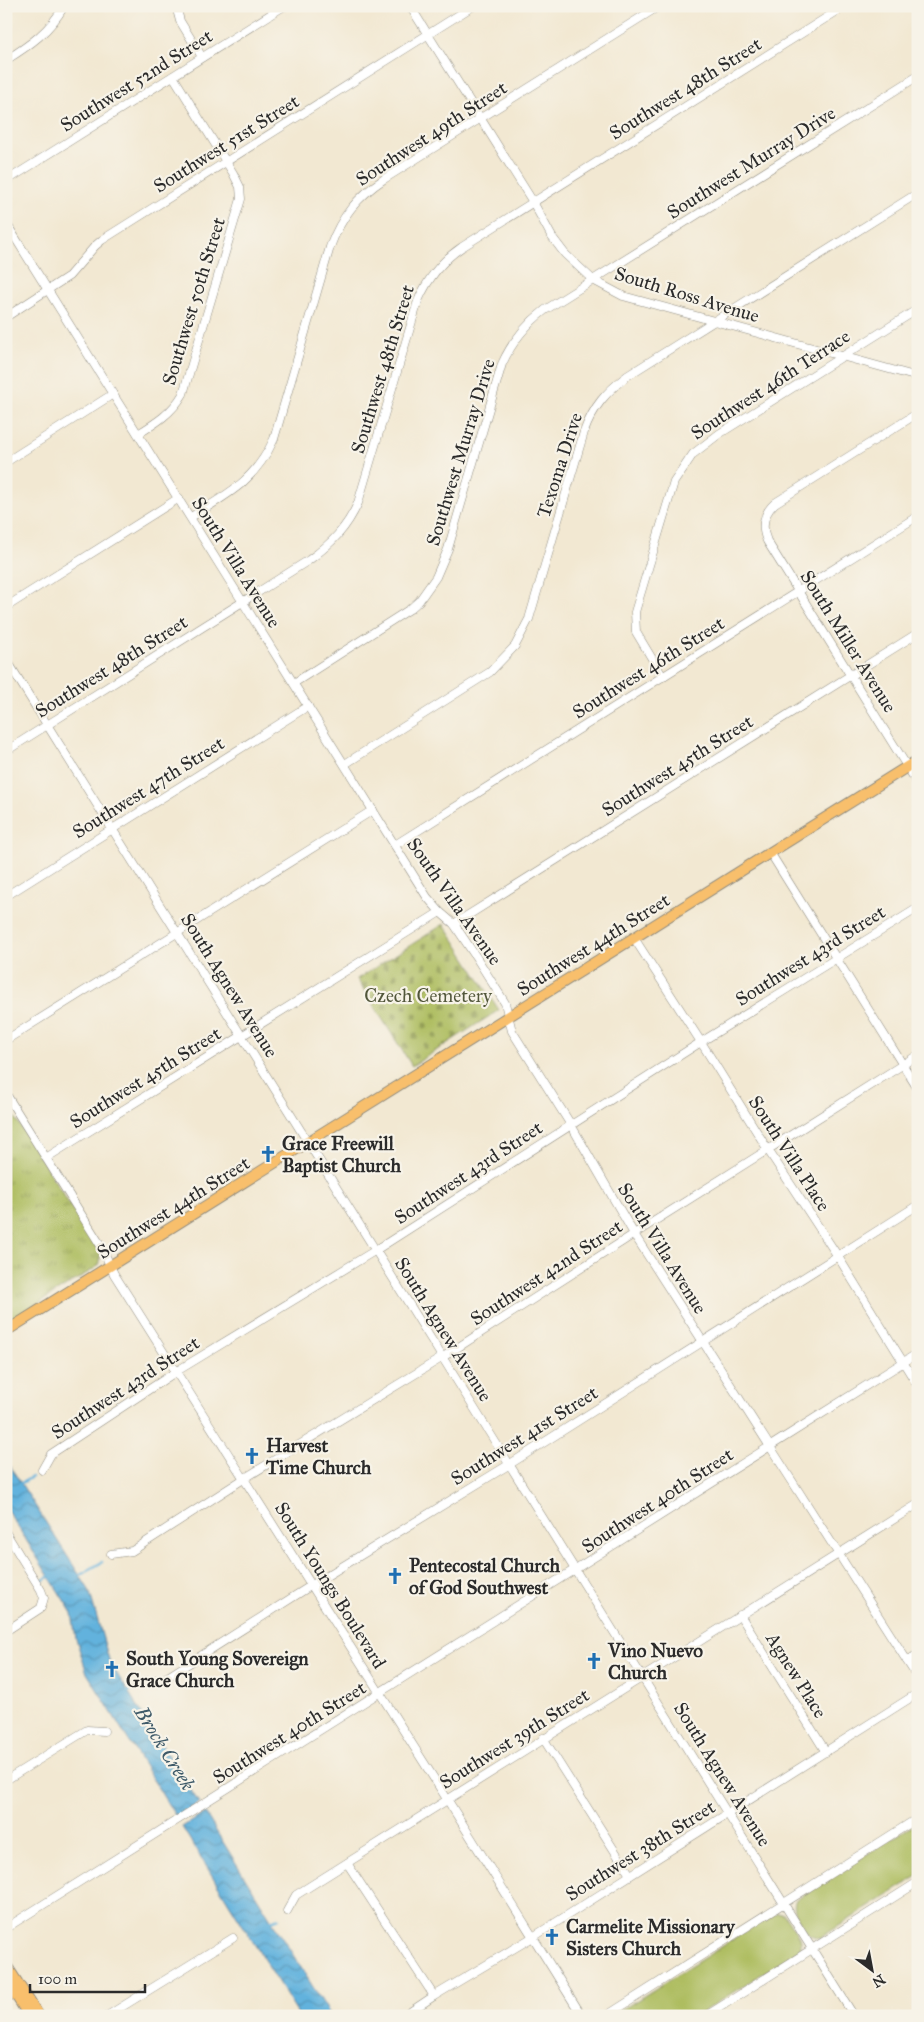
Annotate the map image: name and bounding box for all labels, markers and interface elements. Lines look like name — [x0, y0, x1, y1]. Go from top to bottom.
street label: Southwest 52nd Street — [56, 24, 217, 137]
street label: Southwest 48th Street — [605, 32, 766, 145]
street label: Southwest 49th Street — [352, 76, 511, 191]
street label: Southwest 51st Street — [149, 89, 303, 197]
street label: Southwest Murray Drive — [663, 101, 840, 224]
street label: Southwest 50th Street — [157, 214, 230, 388]
street label: South Ross Avenue — [612, 262, 762, 327]
street label: Southwest 48th Street — [346, 282, 419, 456]
street label: Southwest 46th Terrace — [686, 324, 854, 444]
street label: Southwest Murray Drive — [421, 356, 500, 548]
street label: Texoma Drive — [532, 410, 587, 521]
street label: South Villa Avenue — [187, 493, 286, 632]
street label: South Miller Avenue — [796, 566, 902, 717]
street label: Southwest 48th Street — [31, 610, 192, 723]
street label: Southwest 46th Street — [568, 611, 729, 723]
street label: Southwest 45th Street — [597, 709, 757, 821]
street label: Southwest 47th Street — [68, 731, 228, 843]
street label: South Villa Avenue — [402, 833, 507, 969]
street label: Southwest 44th Street — [513, 888, 674, 1001]
street label: Southwest 43rd Street — [731, 900, 889, 1011]
street label: South Agnew Avenue — [175, 909, 283, 1062]
park label: Czech Cemetery — [364, 984, 493, 1007]
street label: Southwest 45th Street — [65, 1021, 225, 1133]
street label: South Villa Place — [744, 1091, 835, 1215]
street label: Southwest 43rd Street — [390, 1116, 547, 1229]
place label: Grace Freewill Baptist Church — [282, 1132, 401, 1178]
church icon: Grace Freewill Baptist Church — [258, 1144, 278, 1164]
street label: Southwest 44th Street — [93, 1151, 254, 1264]
street label: South Villa Avenue — [613, 1179, 712, 1318]
street label: Southwest 42nd Street — [466, 1214, 627, 1330]
street label: South Agnew Avenue — [389, 1253, 497, 1406]
street label: Southwest 43rd Street — [47, 1331, 204, 1444]
street label: Southwest 41st Street — [447, 1381, 602, 1490]
place label: Harvest Time Church — [265, 1434, 372, 1479]
street label: Southwest 40th Street — [577, 1443, 738, 1558]
church icon: Harvest Time Church — [242, 1446, 262, 1466]
street label: South Youngs Boulevard — [269, 1498, 391, 1674]
place label: Pentecostal Church of God Southwest — [409, 1554, 560, 1599]
church icon: Pentecostal Church of God Southwest — [385, 1566, 405, 1586]
street label: Agnew Place — [760, 1627, 832, 1723]
place label: Vino Nuevo Church — [607, 1639, 703, 1684]
place label: South Young Sovereign Grace Church — [126, 1647, 309, 1692]
church icon: Vino Nuevo Church — [584, 1651, 604, 1671]
church icon: South Young Sovereign Grace Church — [102, 1659, 122, 1679]
street label: Southwest 40th Street — [209, 1676, 370, 1789]
street label: Southwest 39th Street — [435, 1683, 594, 1794]
street label: South Agnew Avenue — [668, 1698, 776, 1851]
water label: Brock Creek — [129, 1700, 200, 1795]
street label: Southwest 38th Street — [561, 1795, 720, 1906]
place label: Carmelite Missionary Sisters Church — [566, 1915, 736, 1960]
church icon: Carmelite Missionary Sisters Church — [542, 1927, 562, 1947]
north arrow — [846, 1944, 896, 1994]
scale bar — [30, 1962, 145, 1994]
text: 100 m — [38, 1970, 78, 1988]
text: N — [869, 1970, 888, 1991]

